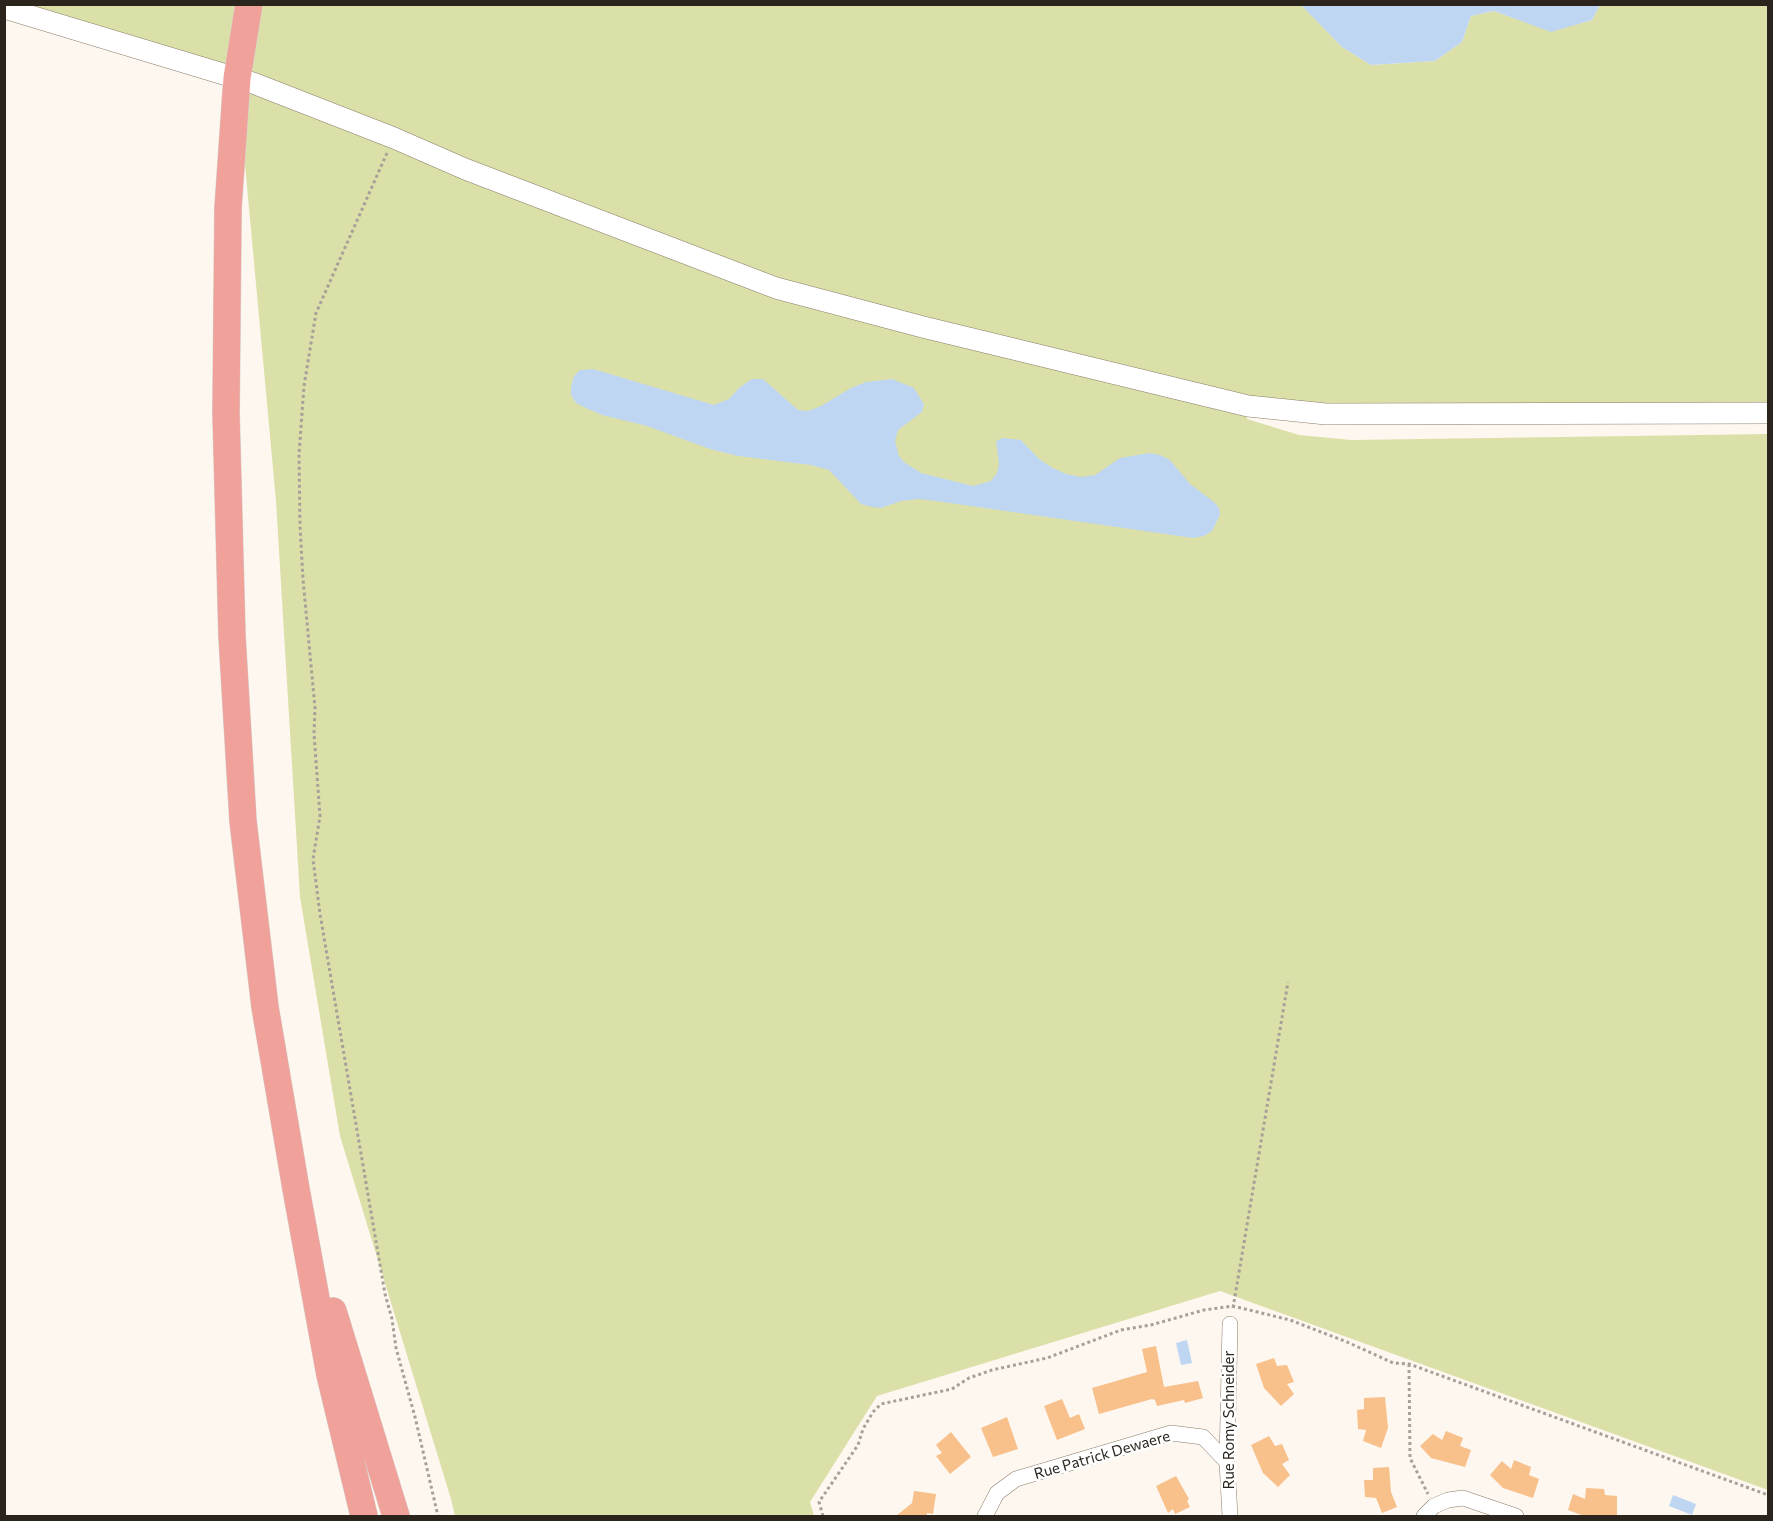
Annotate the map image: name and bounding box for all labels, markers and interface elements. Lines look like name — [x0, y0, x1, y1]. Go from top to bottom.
street label: Rue Romy Schneider — [1220, 1351, 1238, 1489]
street label: Rue Patrick Dewaere — [1032, 1427, 1172, 1483]

